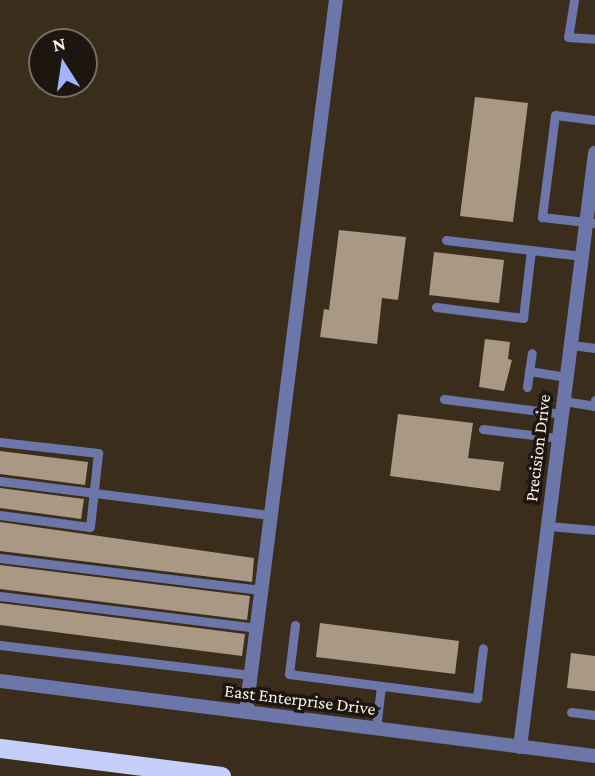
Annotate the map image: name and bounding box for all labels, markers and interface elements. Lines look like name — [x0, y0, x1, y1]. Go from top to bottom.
north arrow — [28, 28, 98, 98]
text: N — [50, 32, 67, 56]
street label: Precision Drive — [521, 393, 555, 503]
street label: East Enterprise Drive — [223, 680, 377, 720]

